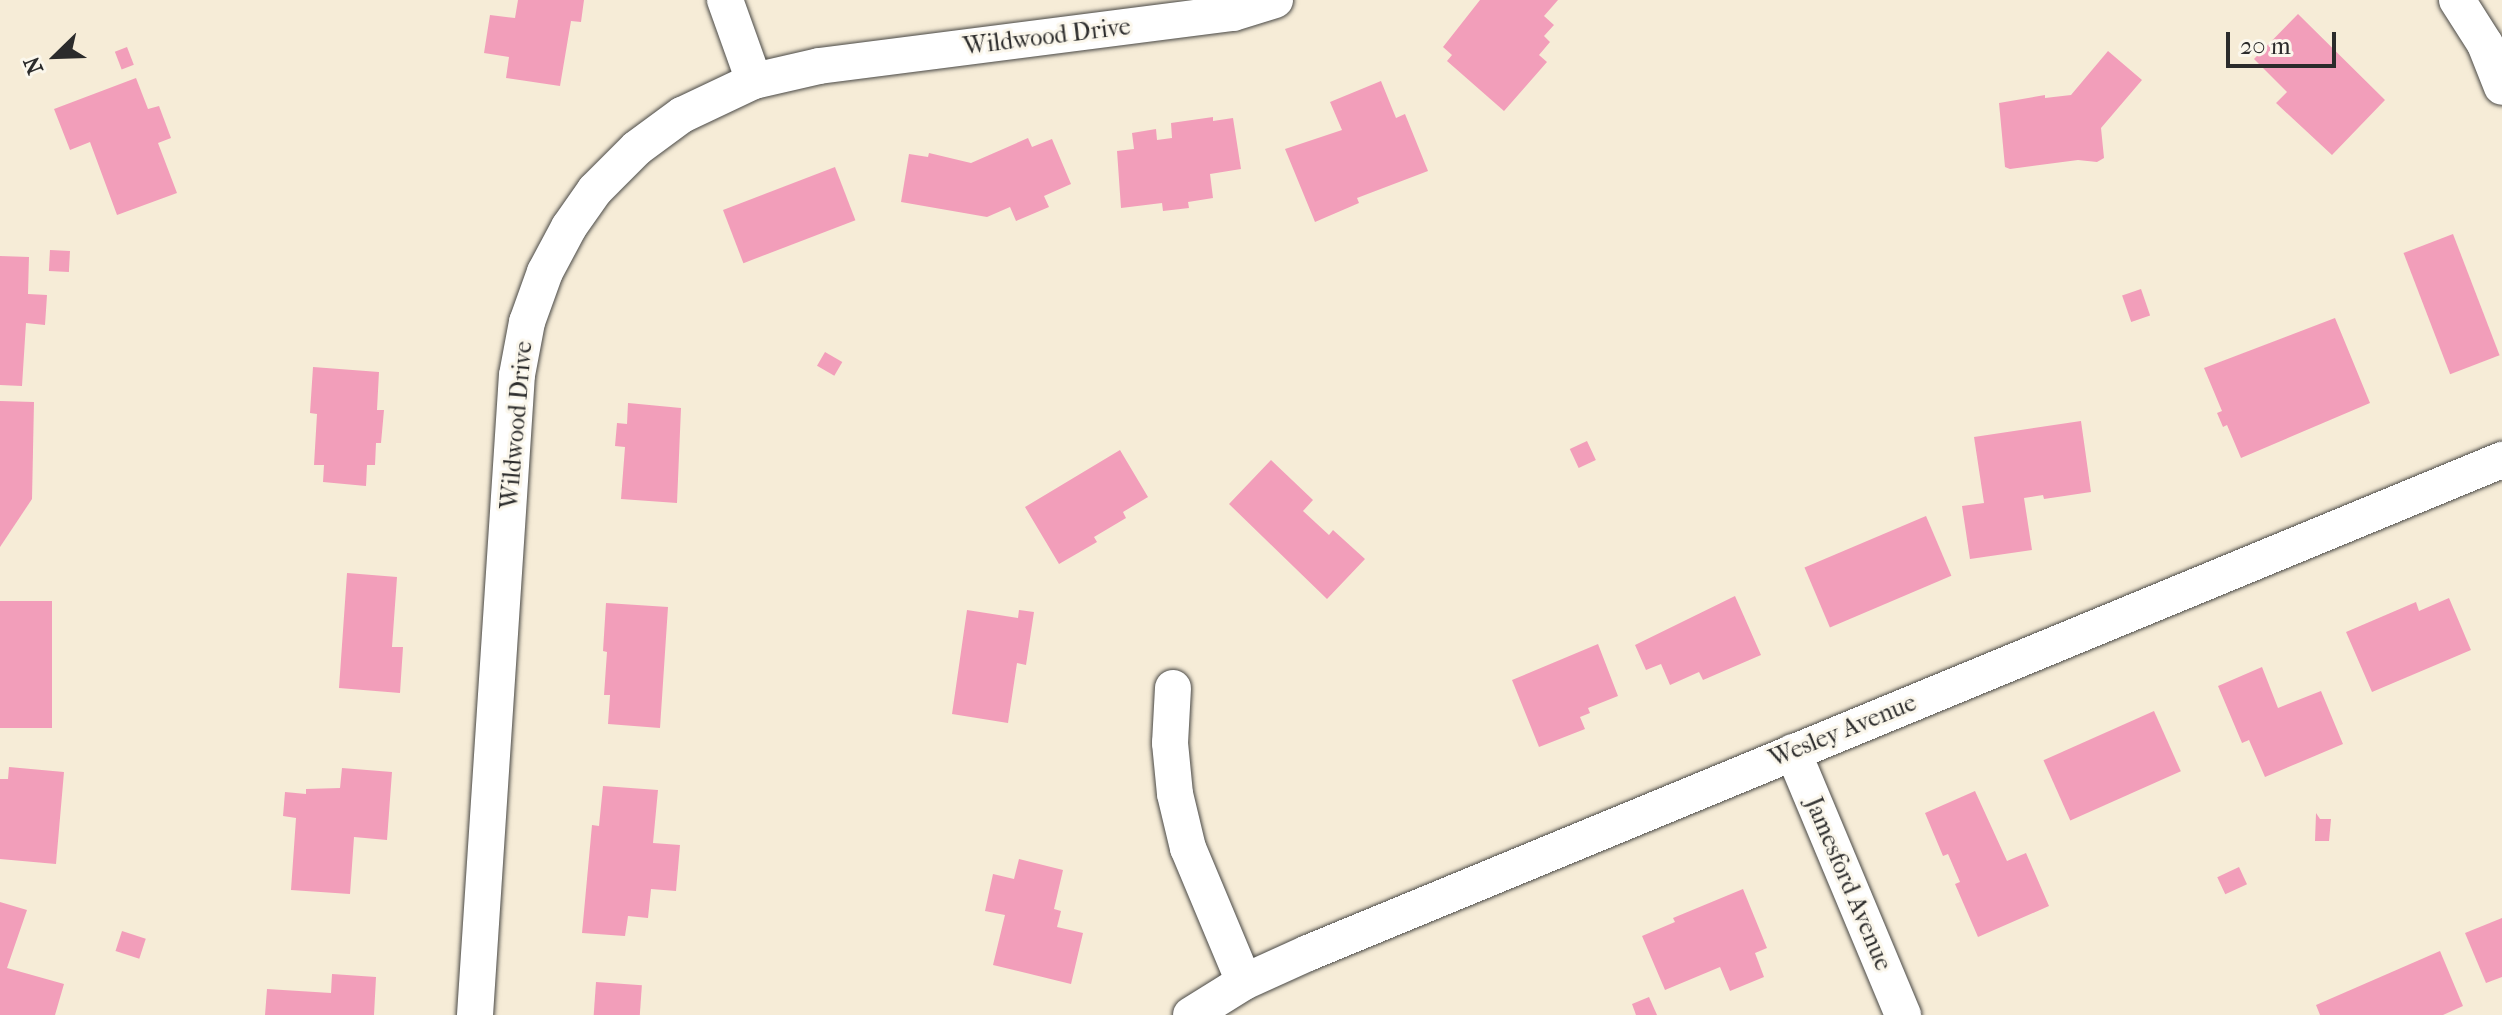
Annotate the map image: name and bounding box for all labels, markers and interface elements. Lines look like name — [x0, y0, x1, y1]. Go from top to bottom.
street label: Wildwood Drive — [962, 12, 1132, 62]
north arrow — [16, 16, 96, 96]
scale bar — [2230, 16, 2340, 66]
text: 20 m — [2240, 32, 2291, 60]
text: N — [19, 53, 49, 78]
street label: Wildwood Drive — [495, 340, 539, 510]
street label: Wesley Avenue — [1765, 688, 1921, 774]
street label: Jamesford Avenue — [1799, 793, 1897, 975]

